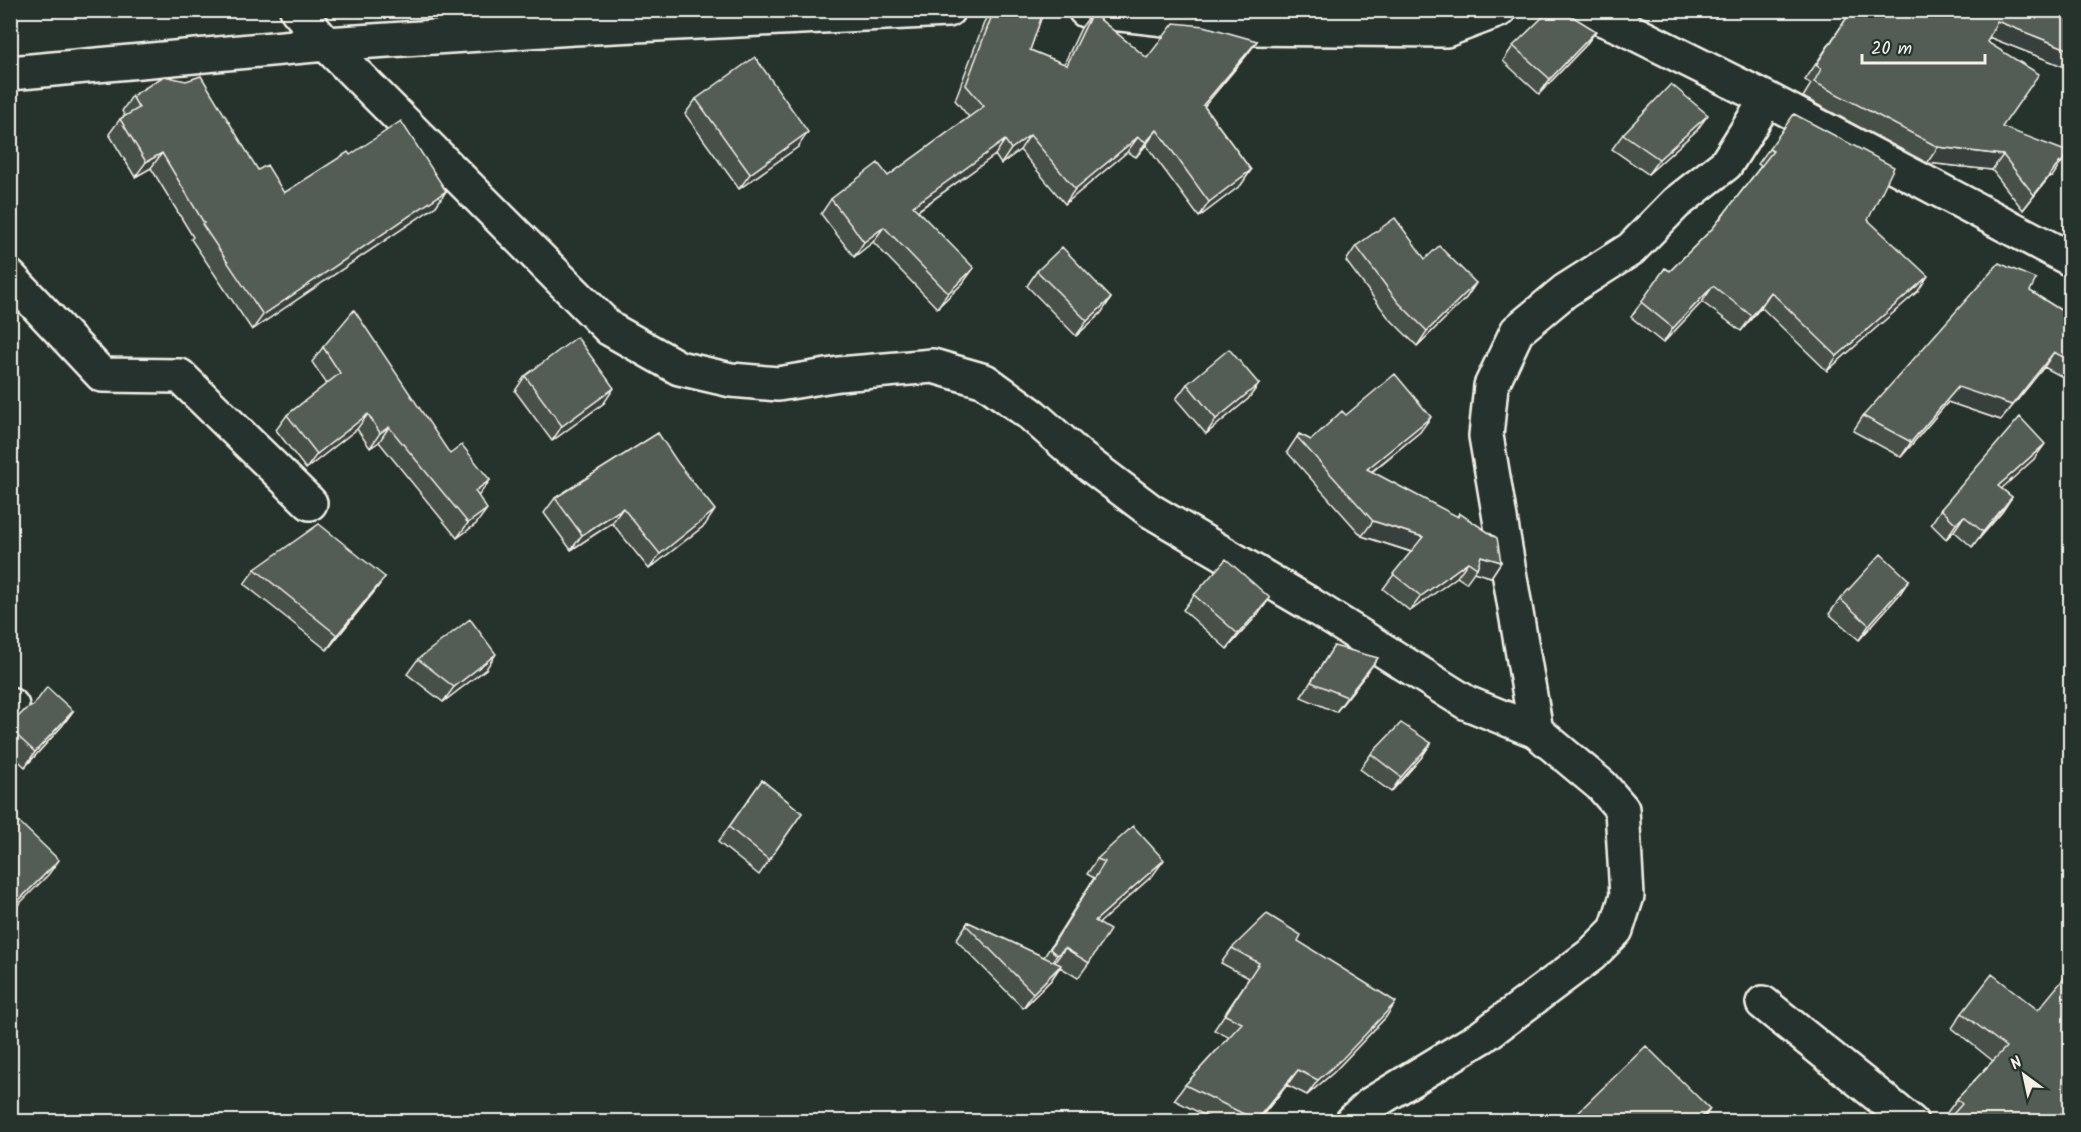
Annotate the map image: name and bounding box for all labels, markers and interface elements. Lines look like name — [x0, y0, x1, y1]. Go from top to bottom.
scale bar — [1862, 27, 1985, 65]
text: 20 m — [1871, 35, 1912, 64]
north arrow — [1994, 1045, 2054, 1105]
text: N — [2006, 1050, 2028, 1077]

